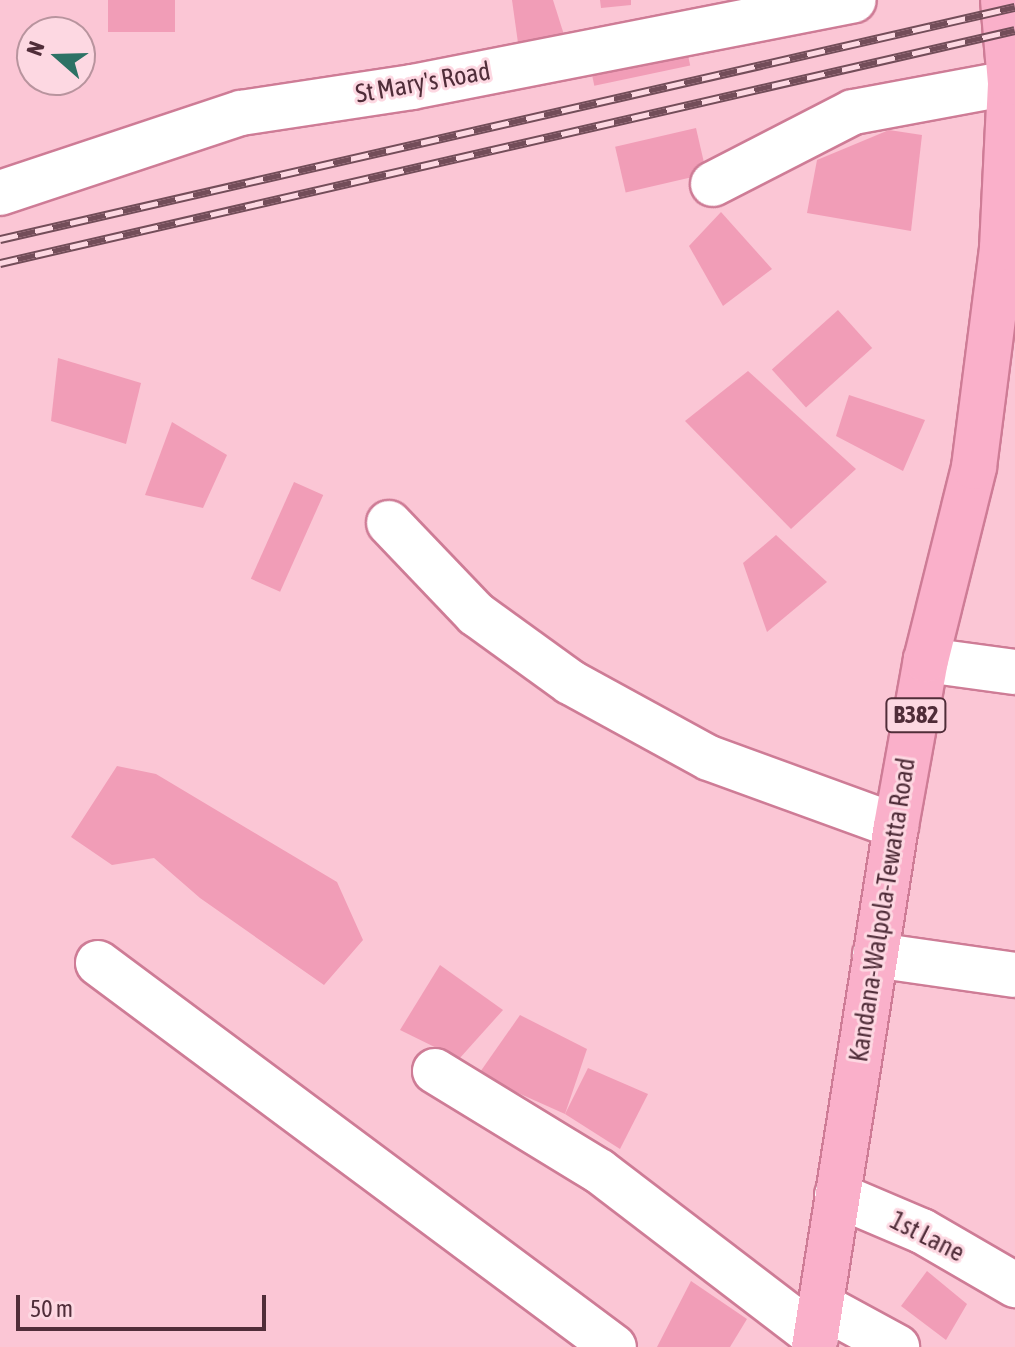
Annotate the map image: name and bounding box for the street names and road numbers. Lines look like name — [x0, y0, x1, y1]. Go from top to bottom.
street label: St Mary's Road — [353, 56, 493, 110]
road number: B382 — [884, 695, 948, 735]
street label: Kandana-Walpola-Tewatta Road — [844, 756, 922, 1064]
street label: 1st Lane — [885, 1205, 969, 1269]

